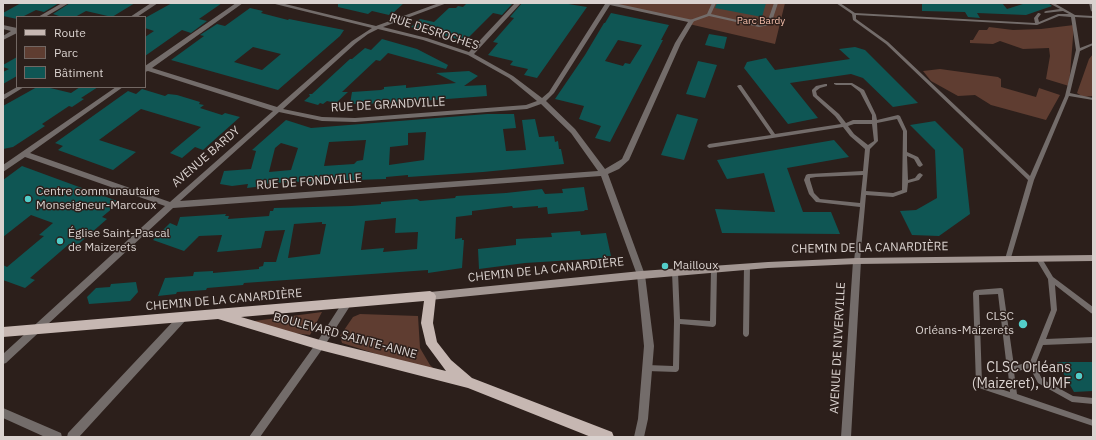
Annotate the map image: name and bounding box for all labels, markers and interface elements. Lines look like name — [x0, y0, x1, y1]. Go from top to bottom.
street label: RUE DESROCHES — [387, 11, 481, 53]
park label: Parc Bardy — [737, 15, 785, 27]
legend — [16, 16, 146, 88]
text: Route — [54, 25, 86, 40]
text: Parc — [54, 45, 78, 60]
text: Bâtiment — [54, 65, 104, 80]
street label: RUE DE GRANDVILLE — [330, 95, 446, 115]
street label: AVENUE BARDY — [169, 123, 243, 191]
street label: RUE DE FONDVILLE — [256, 171, 362, 193]
place label: Centre communautaire Monseigneur-Marcoux — [36, 185, 160, 213]
marker: Centre communautaire Monseigneur-Marcoux — [23, 194, 33, 204]
place label: Église Saint-Pascal de Maizerets — [68, 227, 170, 255]
marker: Église Saint-Pascal de Maizerets — [55, 236, 65, 246]
street label: CHEMIN DE LA CANARDIÈRE — [791, 239, 949, 257]
street label: CHEMIN DE LA CANARDIÈRE — [467, 255, 625, 285]
place label: Mailloux — [673, 259, 718, 273]
marker: Mailloux — [660, 261, 670, 271]
street label: AVENUE DE NIVERVILLE — [827, 282, 849, 414]
street label: CHEMIN DE LA CANARDIÈRE — [145, 286, 303, 314]
street label: BOULEVARD SAINTE-ANNE — [271, 310, 419, 362]
place label: CLSC Orléans-Maizerets — [915, 310, 1014, 338]
marker: CLSC Orléans-Maizerets — [1017, 318, 1029, 330]
place label: CLSC Orléans (Maizeret), UMF — [972, 360, 1071, 392]
marker: CLSC Orléans (Maizeret), UMF — [1074, 371, 1084, 381]

